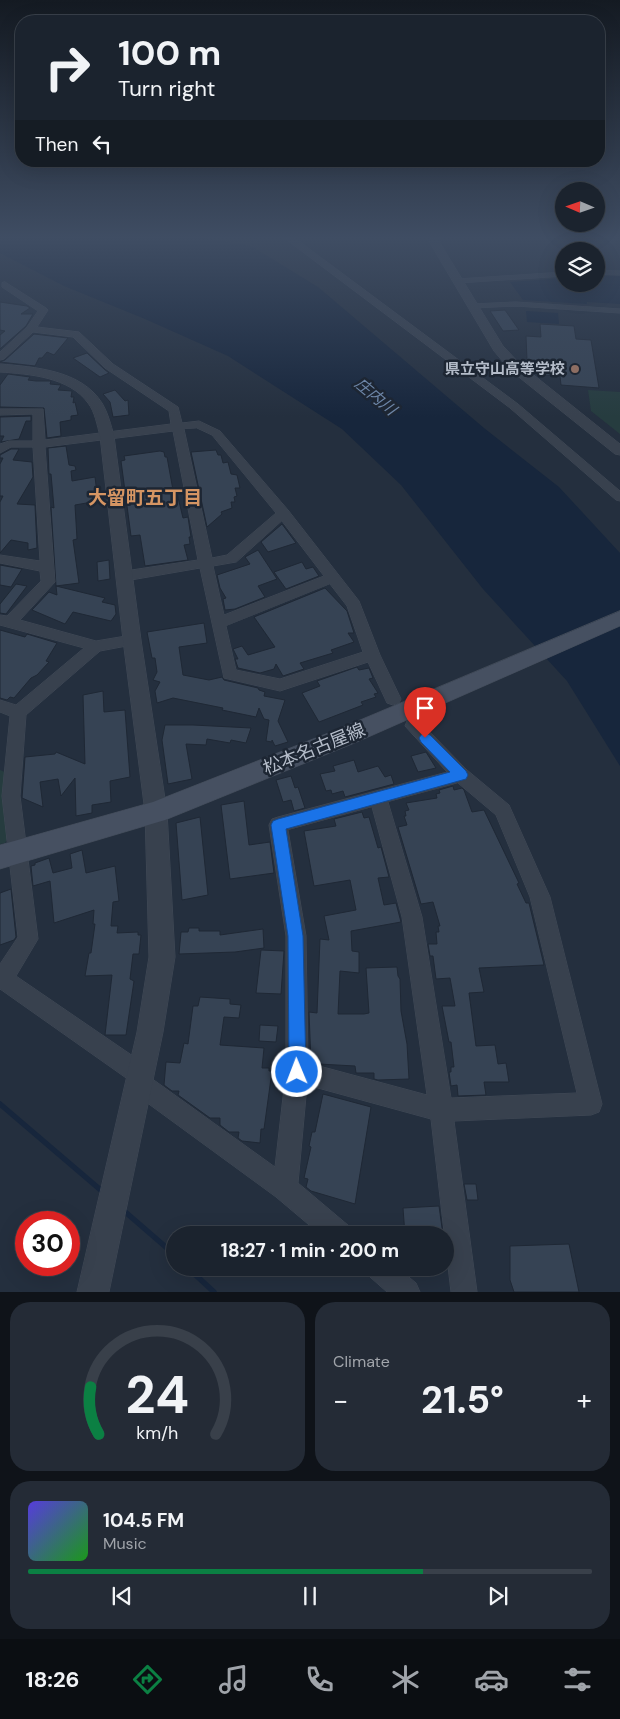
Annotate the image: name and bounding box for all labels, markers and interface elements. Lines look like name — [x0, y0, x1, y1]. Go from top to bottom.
text: 100 m — [118, 30, 221, 76]
icon: right — [35, 35, 100, 100]
text: Turn right — [118, 74, 215, 103]
icon: left — [88, 130, 116, 158]
text: Then — [35, 132, 78, 157]
north arrow — [555, 182, 605, 232]
map controls — [555, 182, 605, 292]
button: layers — [555, 242, 605, 292]
place label: 県立守山高等学校 — [445, 359, 565, 379]
marker: 県立守山高等学校 — [569, 363, 581, 375]
water label: 庄内川 — [351, 373, 402, 421]
district label: 大留町五丁目 — [88, 485, 202, 510]
pin — [404, 687, 446, 738]
icon: arrive — [411, 694, 439, 722]
street label: 松本名古屋線 — [259, 718, 369, 780]
position arrow — [270, 1045, 322, 1097]
speed limit sign: 30 — [15, 1211, 80, 1276]
text: 18:27 · 1 min · 200 m — [221, 1238, 399, 1263]
text: Climate — [333, 1351, 390, 1372]
text: 24 — [126, 1361, 189, 1429]
text: 21.5° — [421, 1375, 504, 1425]
text: − — [333, 1382, 348, 1419]
text: + — [577, 1382, 592, 1419]
text: km/h — [136, 1421, 179, 1445]
text: 104.5 FM — [103, 1508, 184, 1533]
text: Music — [103, 1533, 147, 1554]
icon: previous — [108, 1582, 136, 1610]
icon: pause — [296, 1582, 324, 1610]
icon: next — [484, 1582, 512, 1610]
icon: directions — [130, 1662, 165, 1697]
icon: music — [216, 1662, 251, 1697]
icon: phone — [302, 1662, 337, 1697]
icon: climate — [388, 1662, 423, 1697]
icon: car — [474, 1662, 509, 1697]
icon: filters — [560, 1662, 595, 1697]
text: 18:26 — [25, 1665, 80, 1694]

